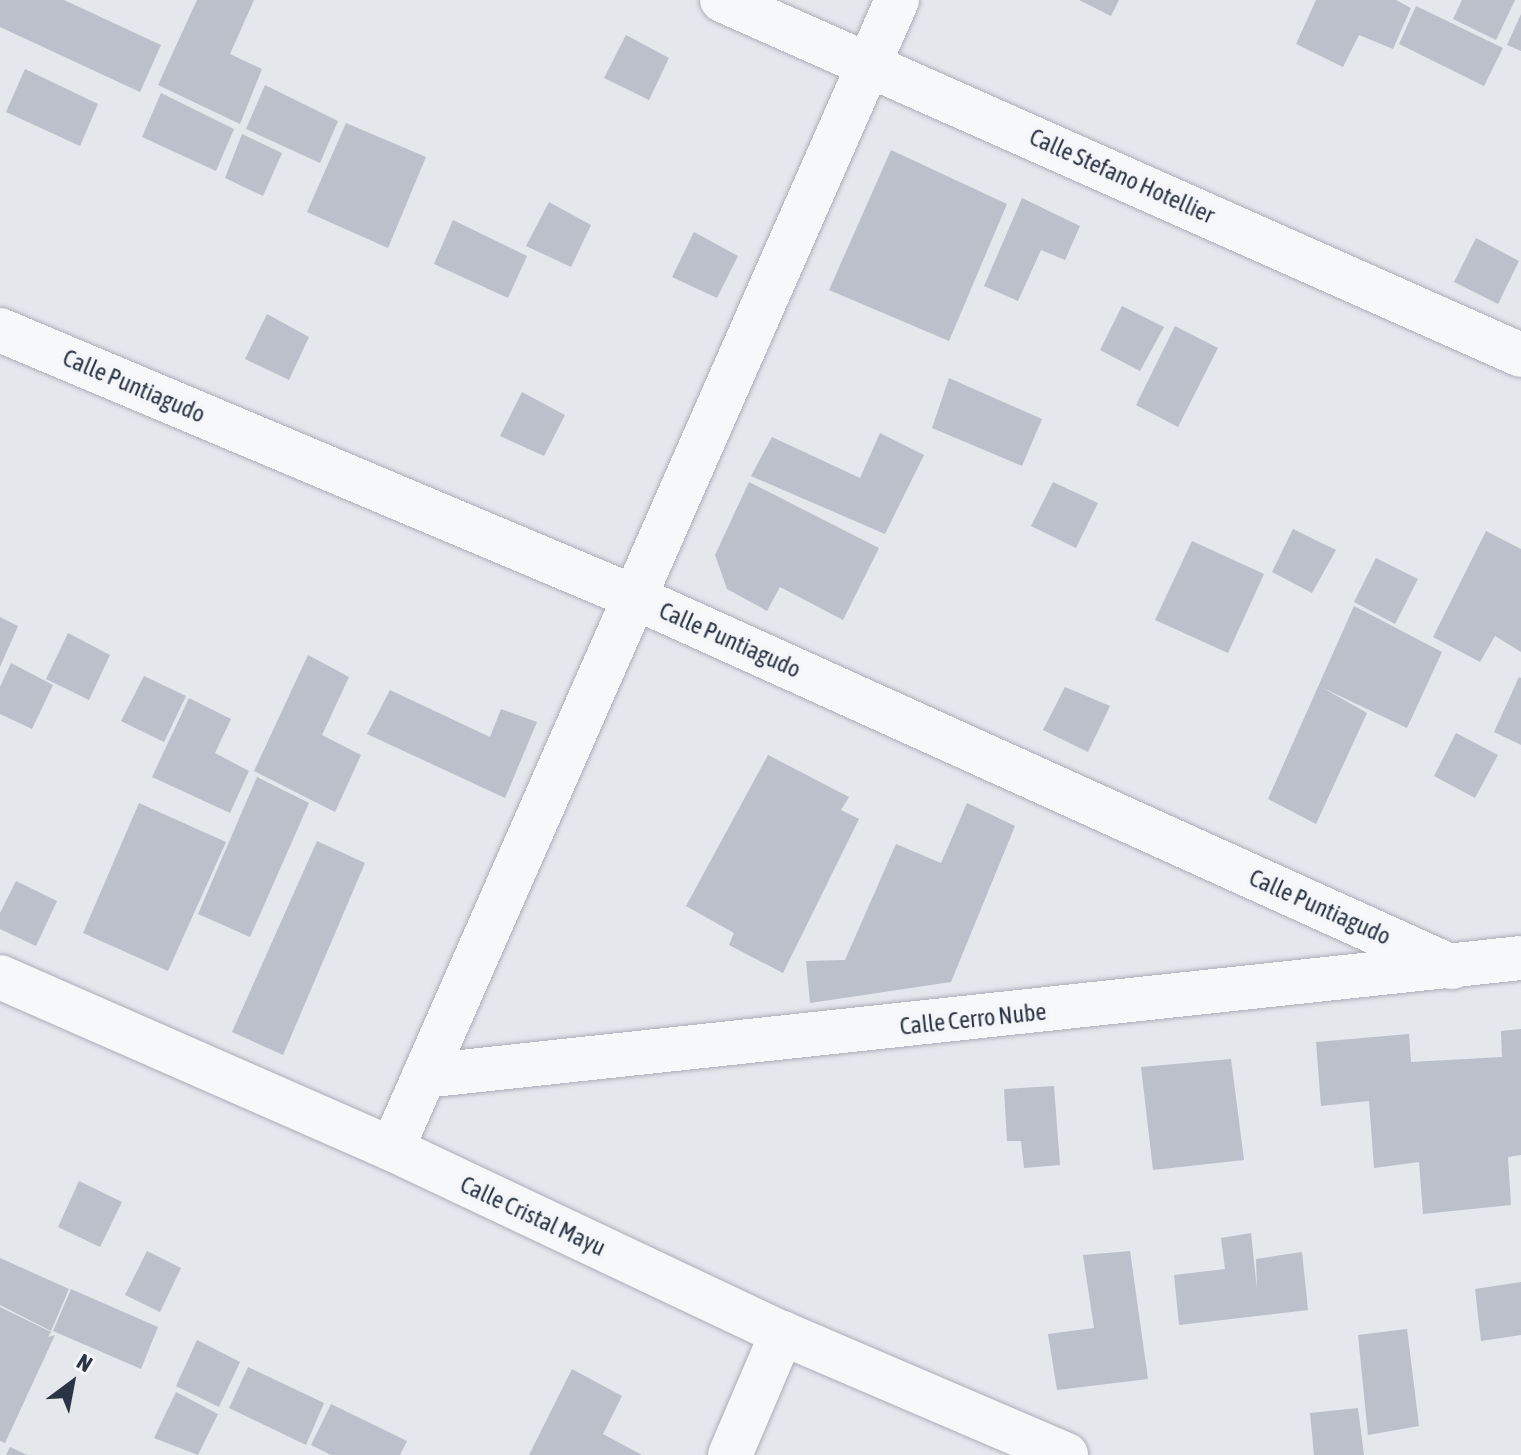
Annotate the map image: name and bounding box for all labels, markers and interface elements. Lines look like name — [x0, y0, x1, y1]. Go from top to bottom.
street label: Calle Stefano Hotellier — [1025, 122, 1219, 230]
street label: Calle Puntiagudo — [59, 343, 209, 429]
street label: Calle Puntiagudo — [655, 596, 805, 684]
street label: Calle Puntiagudo — [1245, 863, 1395, 951]
street label: Calle Cerro Nube — [898, 997, 1048, 1041]
street label: Calle Cristal Mayu — [456, 1170, 610, 1262]
north arrow — [32, 1343, 112, 1423]
text: N — [72, 1348, 97, 1377]

